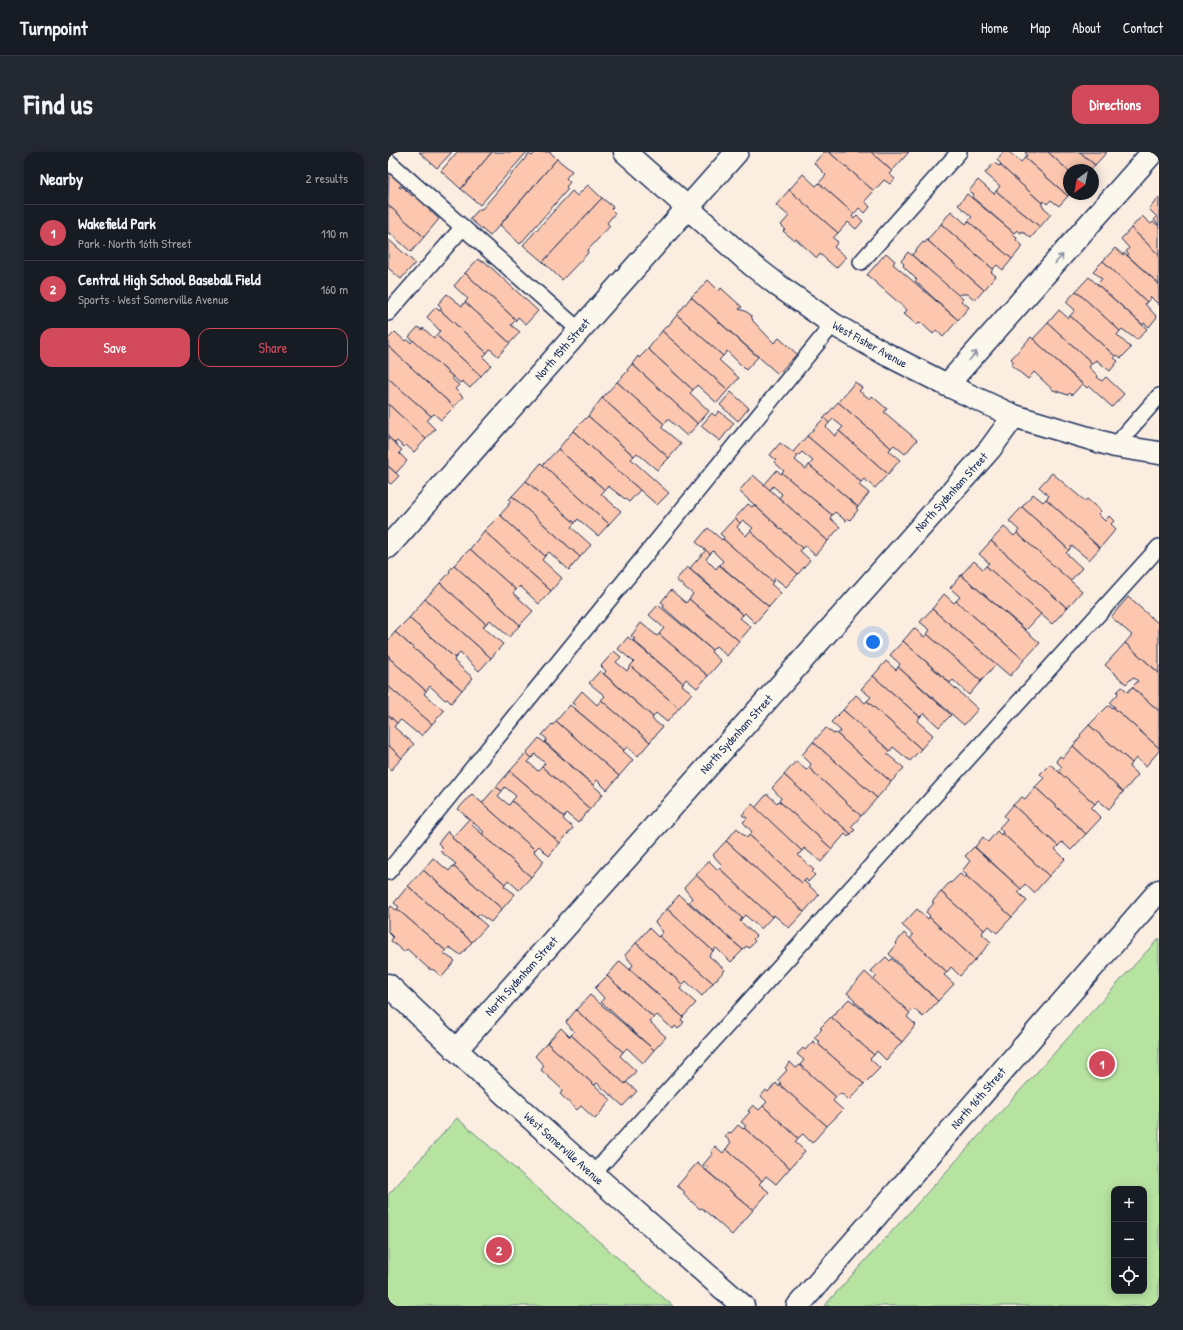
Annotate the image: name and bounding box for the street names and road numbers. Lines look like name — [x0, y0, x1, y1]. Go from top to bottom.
street label: North 15th Street — [530, 314, 594, 384]
street label: West Fisher Avenue — [830, 316, 911, 372]
street label: North Sydenham Street — [911, 448, 992, 536]
street label: North Sydenham Street — [696, 690, 777, 778]
street label: North Sydenham Street — [481, 932, 562, 1020]
street label: North 16th Street — [946, 1063, 1010, 1133]
street label: West Somerville Avenue — [520, 1107, 608, 1189]

